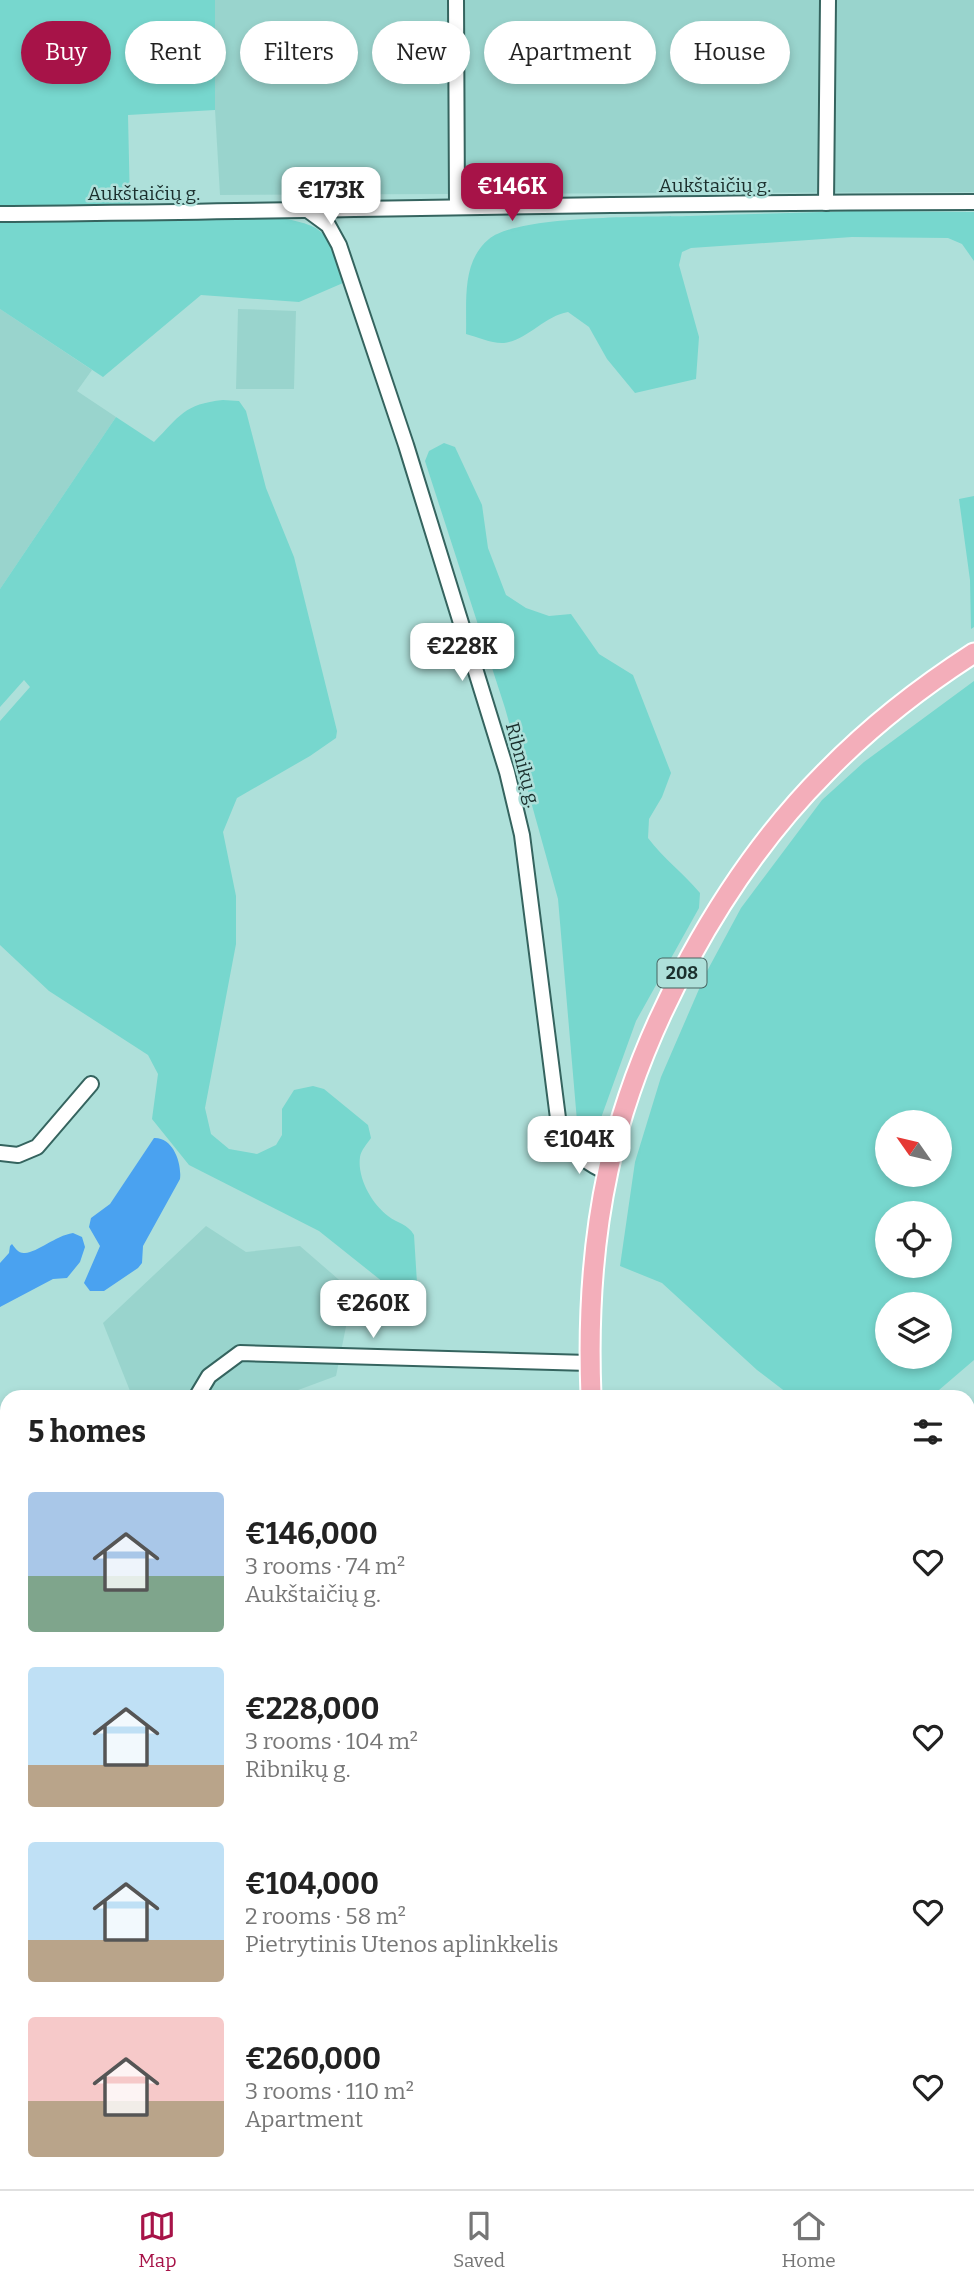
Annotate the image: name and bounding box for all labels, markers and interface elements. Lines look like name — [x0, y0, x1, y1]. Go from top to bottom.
chip: Buy — [21, 21, 111, 84]
chip: Rent — [125, 21, 226, 84]
chip: Filters — [240, 21, 358, 84]
chip: New — [372, 21, 470, 84]
chip: Apartment — [484, 21, 656, 84]
chip: House — [670, 21, 790, 84]
pin: €146K — [463, 164, 561, 223]
pin: €173K — [282, 168, 380, 227]
text: €146K — [477, 172, 547, 200]
street label: Aukštaičių g. — [659, 174, 771, 197]
text: €173K — [298, 176, 364, 204]
street label: Aukštaičių g. — [88, 182, 200, 205]
pin: €228K — [413, 624, 511, 683]
text: €228K — [426, 632, 498, 660]
street label: Ribnikų g. — [501, 720, 545, 810]
road number: 208 — [658, 958, 706, 988]
north arrow — [875, 1110, 952, 1186]
map controls — [875, 1110, 952, 1369]
pin: €104K — [530, 1116, 628, 1176]
text: €104K — [544, 1125, 614, 1153]
button: locate — [875, 1201, 952, 1278]
pin: €260K — [324, 1280, 422, 1340]
text: €260K — [336, 1289, 410, 1317]
button: layers — [875, 1292, 952, 1369]
icon: filters — [909, 1413, 947, 1451]
text: 5 homes — [28, 1414, 146, 1450]
text: €146,000 — [245, 1516, 378, 1552]
icon: home — [84, 1520, 168, 1604]
icon: heart — [909, 1543, 947, 1581]
text: 3 rooms · 74 m² — [245, 1552, 405, 1580]
text: Aukštaičių g. — [245, 1580, 381, 1608]
text: €228,000 — [245, 1691, 380, 1727]
icon: home — [84, 1695, 168, 1779]
icon: heart — [909, 1718, 947, 1756]
text: 3 rooms · 104 m² — [245, 1727, 418, 1755]
text: Ribnikų g. — [245, 1755, 351, 1783]
text: €104,000 — [245, 1866, 379, 1902]
icon: home — [84, 1870, 168, 1954]
icon: heart — [909, 1893, 947, 1931]
text: 2 rooms · 58 m² — [245, 1902, 406, 1930]
text: Pietrytinis Utenos aplinkkelis — [245, 1930, 559, 1958]
text: €260,000 — [245, 2041, 381, 2077]
icon: home — [84, 2045, 168, 2129]
icon: heart — [909, 2068, 947, 2106]
text: 3 rooms · 110 m² — [245, 2077, 414, 2105]
text: Apartment — [245, 2105, 363, 2133]
tab: Map — [138, 2207, 177, 2272]
tab: Saved — [453, 2207, 505, 2272]
tab: Home — [782, 2207, 836, 2272]

